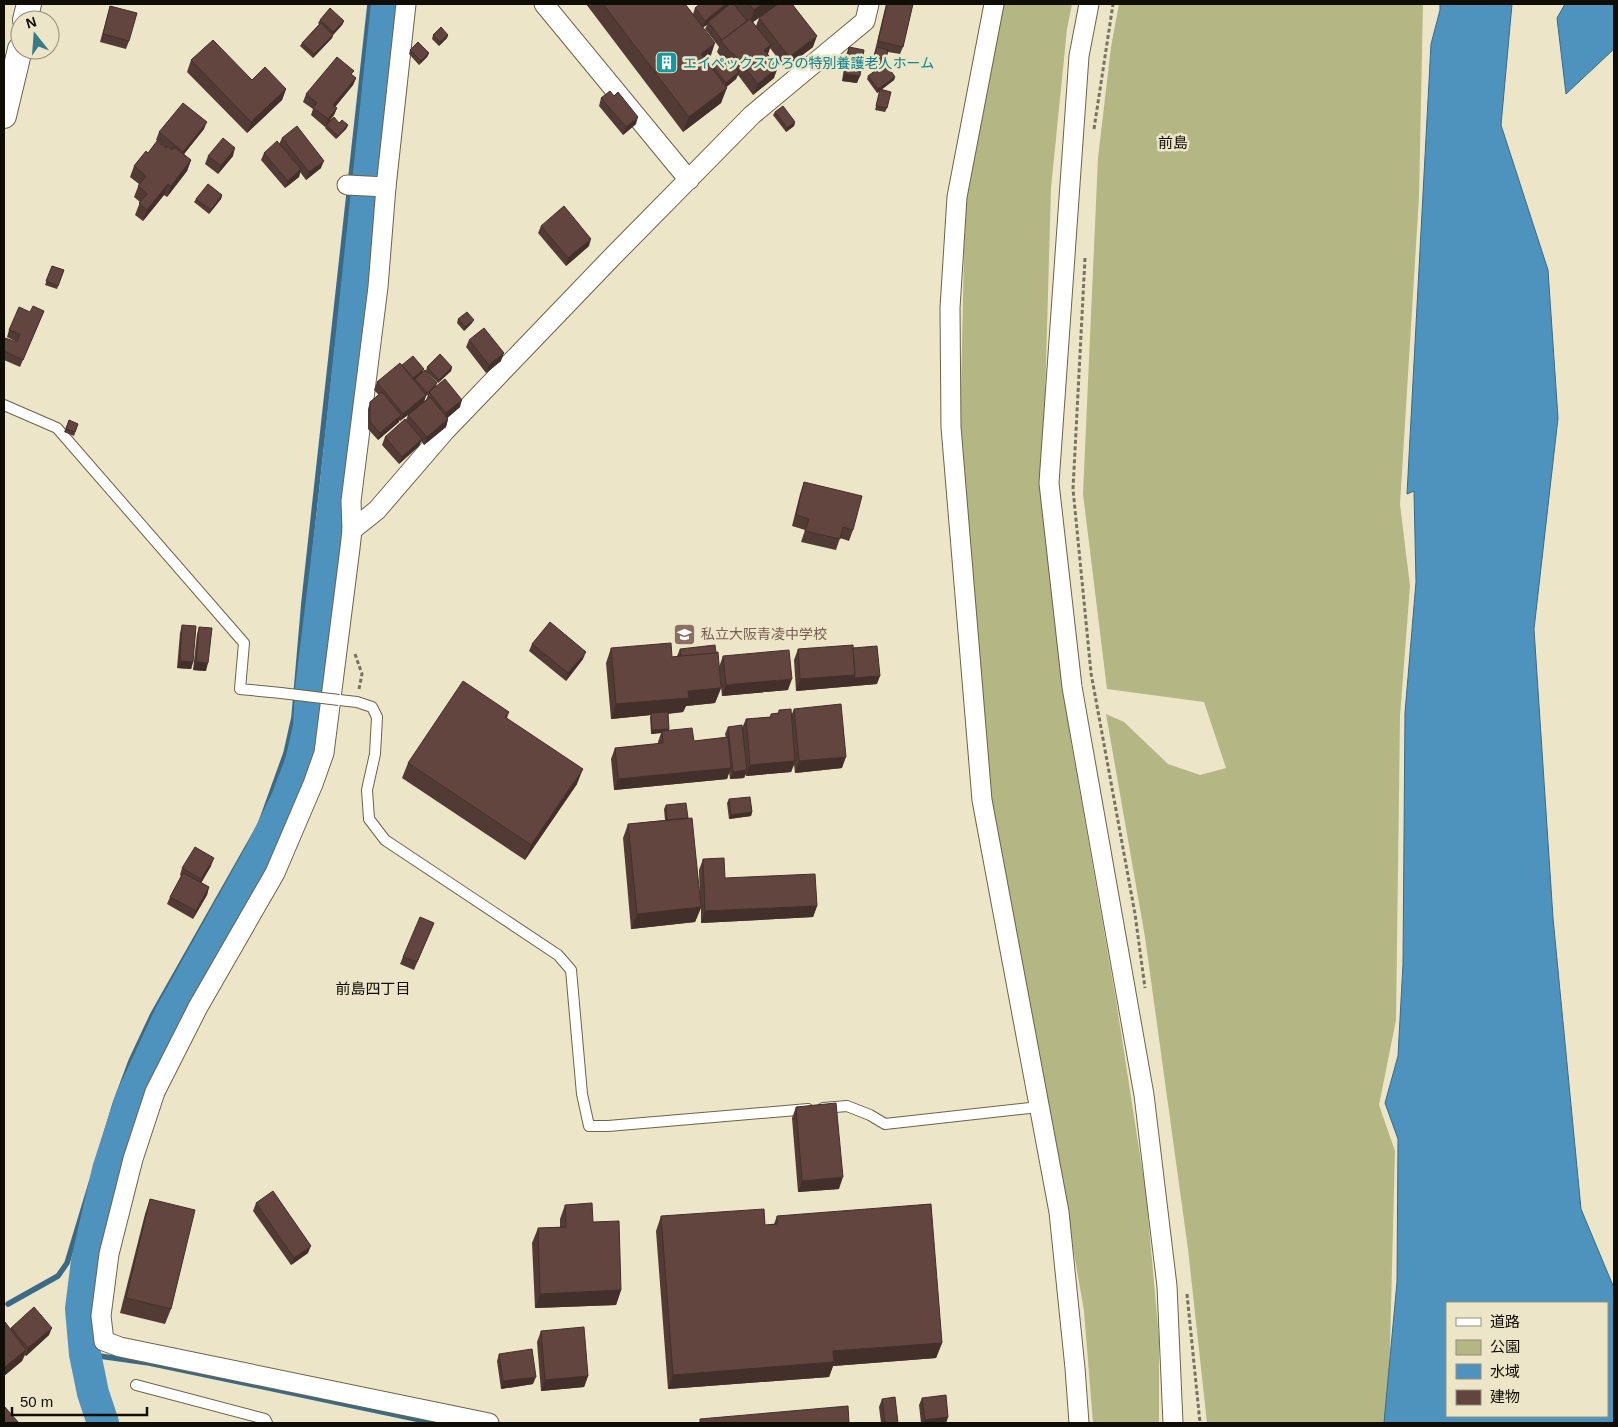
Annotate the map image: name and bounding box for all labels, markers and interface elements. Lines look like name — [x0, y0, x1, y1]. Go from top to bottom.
north arrow — [10, 10, 60, 60]
text: N — [24, 13, 38, 32]
building icon: エイぺックスひろの特別養護老人ホーム — [655, 51, 679, 75]
place label: エイぺックスひろの特別養護老人ホーム — [683, 55, 934, 71]
district label: 前島 — [1158, 134, 1188, 151]
school or university icon: 私立大阪青凌中学校 — [673, 622, 697, 646]
place label: 私立大阪青凌中学校 — [701, 626, 827, 642]
district label: 前島四丁目 — [335, 980, 411, 997]
legend — [1446, 1302, 1608, 1417]
text: 道路 — [1490, 1313, 1520, 1330]
text: 公園 — [1490, 1338, 1520, 1355]
text: 水域 — [1490, 1363, 1520, 1380]
scale bar — [12, 1384, 148, 1416]
text: 建物 — [1490, 1388, 1520, 1405]
text: 50 m — [20, 1393, 53, 1410]

